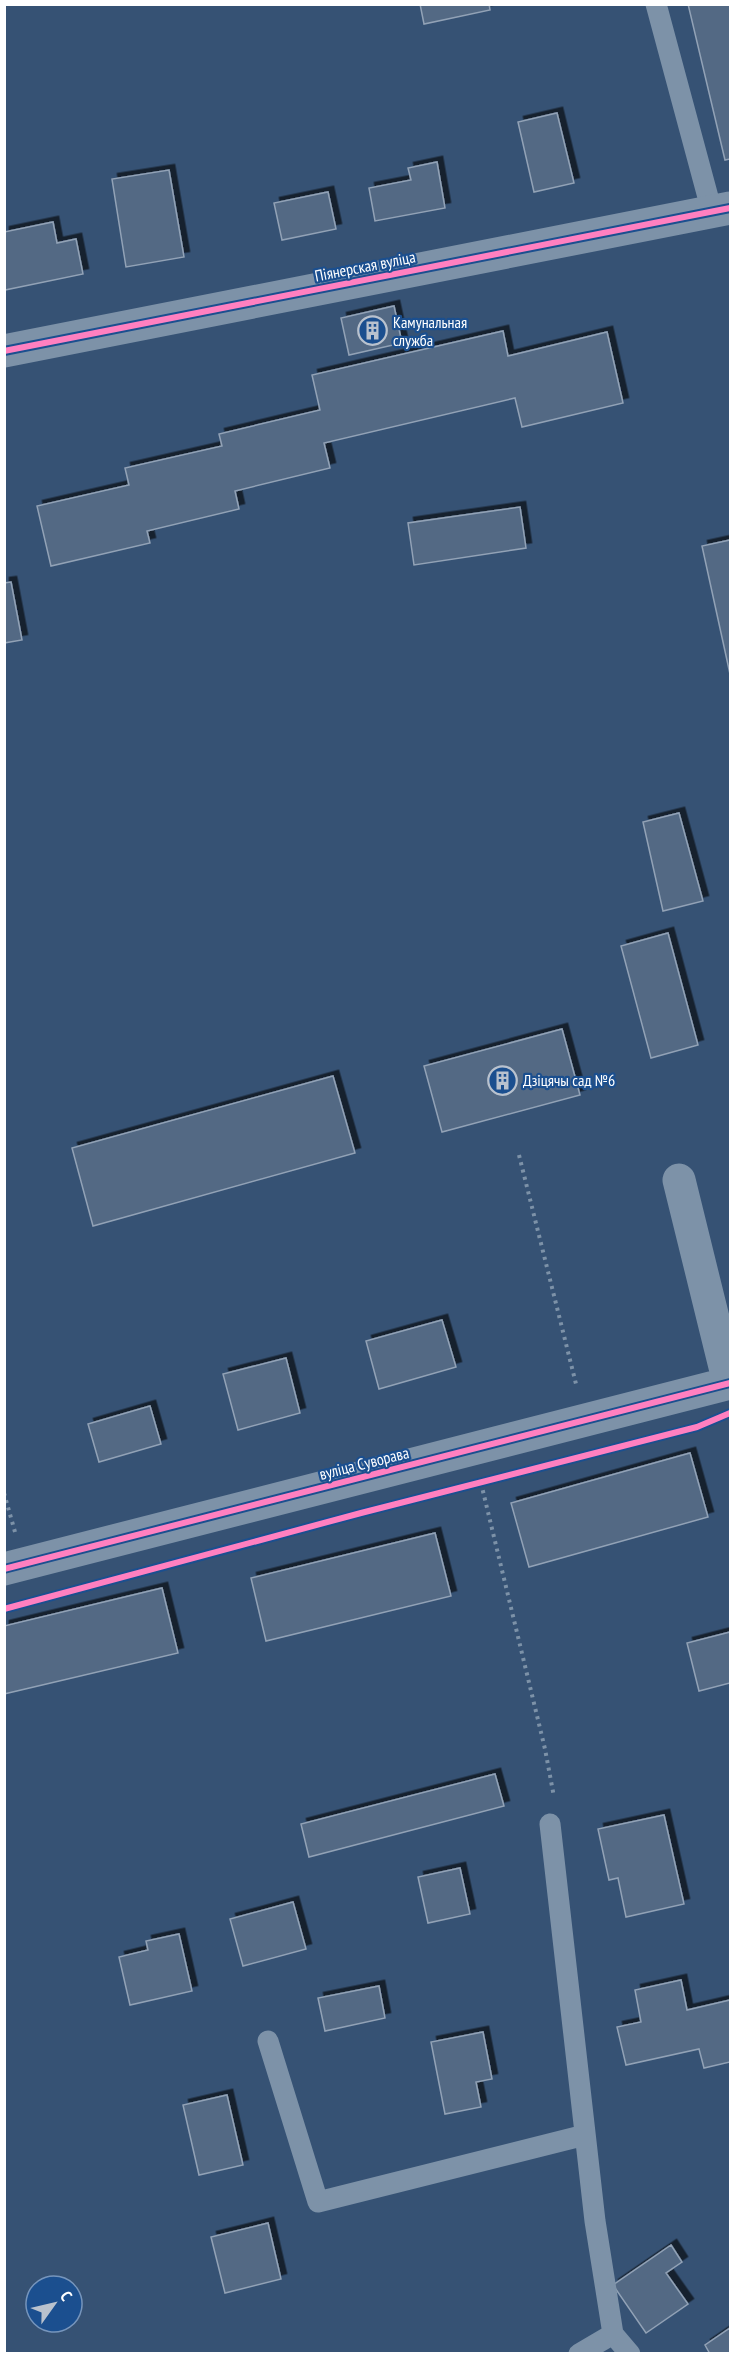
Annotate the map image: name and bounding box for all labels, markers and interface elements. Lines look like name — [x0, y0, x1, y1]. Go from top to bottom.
street label: Піянерская вуліца — [313, 246, 417, 286]
place label: Камунальная служба — [393, 312, 467, 350]
building icon: Камунальная служба — [356, 315, 388, 347]
building icon: Дзіцячы сад №6 — [486, 1064, 518, 1096]
place label: Дзіцячы сад №6 — [523, 1070, 615, 1090]
street label: вуліца Суворава — [317, 1442, 411, 1484]
north arrow — [24, 2274, 84, 2334]
text: С — [56, 2287, 77, 2305]

